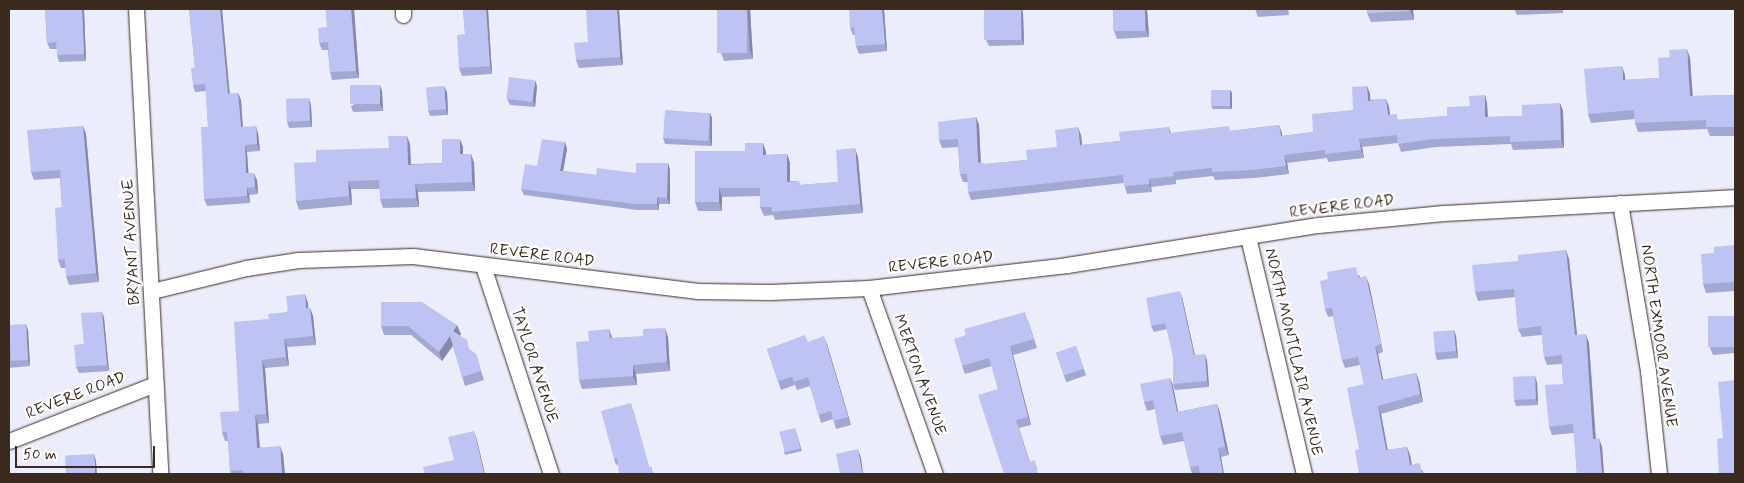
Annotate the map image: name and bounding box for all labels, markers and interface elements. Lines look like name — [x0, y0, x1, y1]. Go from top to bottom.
street label: BRYANT AVENUE — [119, 179, 145, 305]
street label: REVERE ROAD — [1289, 191, 1395, 223]
street label: REVERE ROAD — [489, 240, 595, 272]
street label: NORTH EXMOOR AVENUE — [1635, 242, 1681, 430]
street label: NORTH MONTCLAIR AVENUE — [1259, 243, 1327, 461]
street label: REVERE ROAD — [888, 248, 994, 278]
street label: TAYLOR AVENUE — [506, 304, 562, 426]
street label: MERTON AVENUE — [888, 311, 950, 439]
street label: REVERE ROAD — [23, 368, 129, 424]
scale bar — [18, 436, 158, 468]
text: 50 m — [23, 445, 57, 465]

